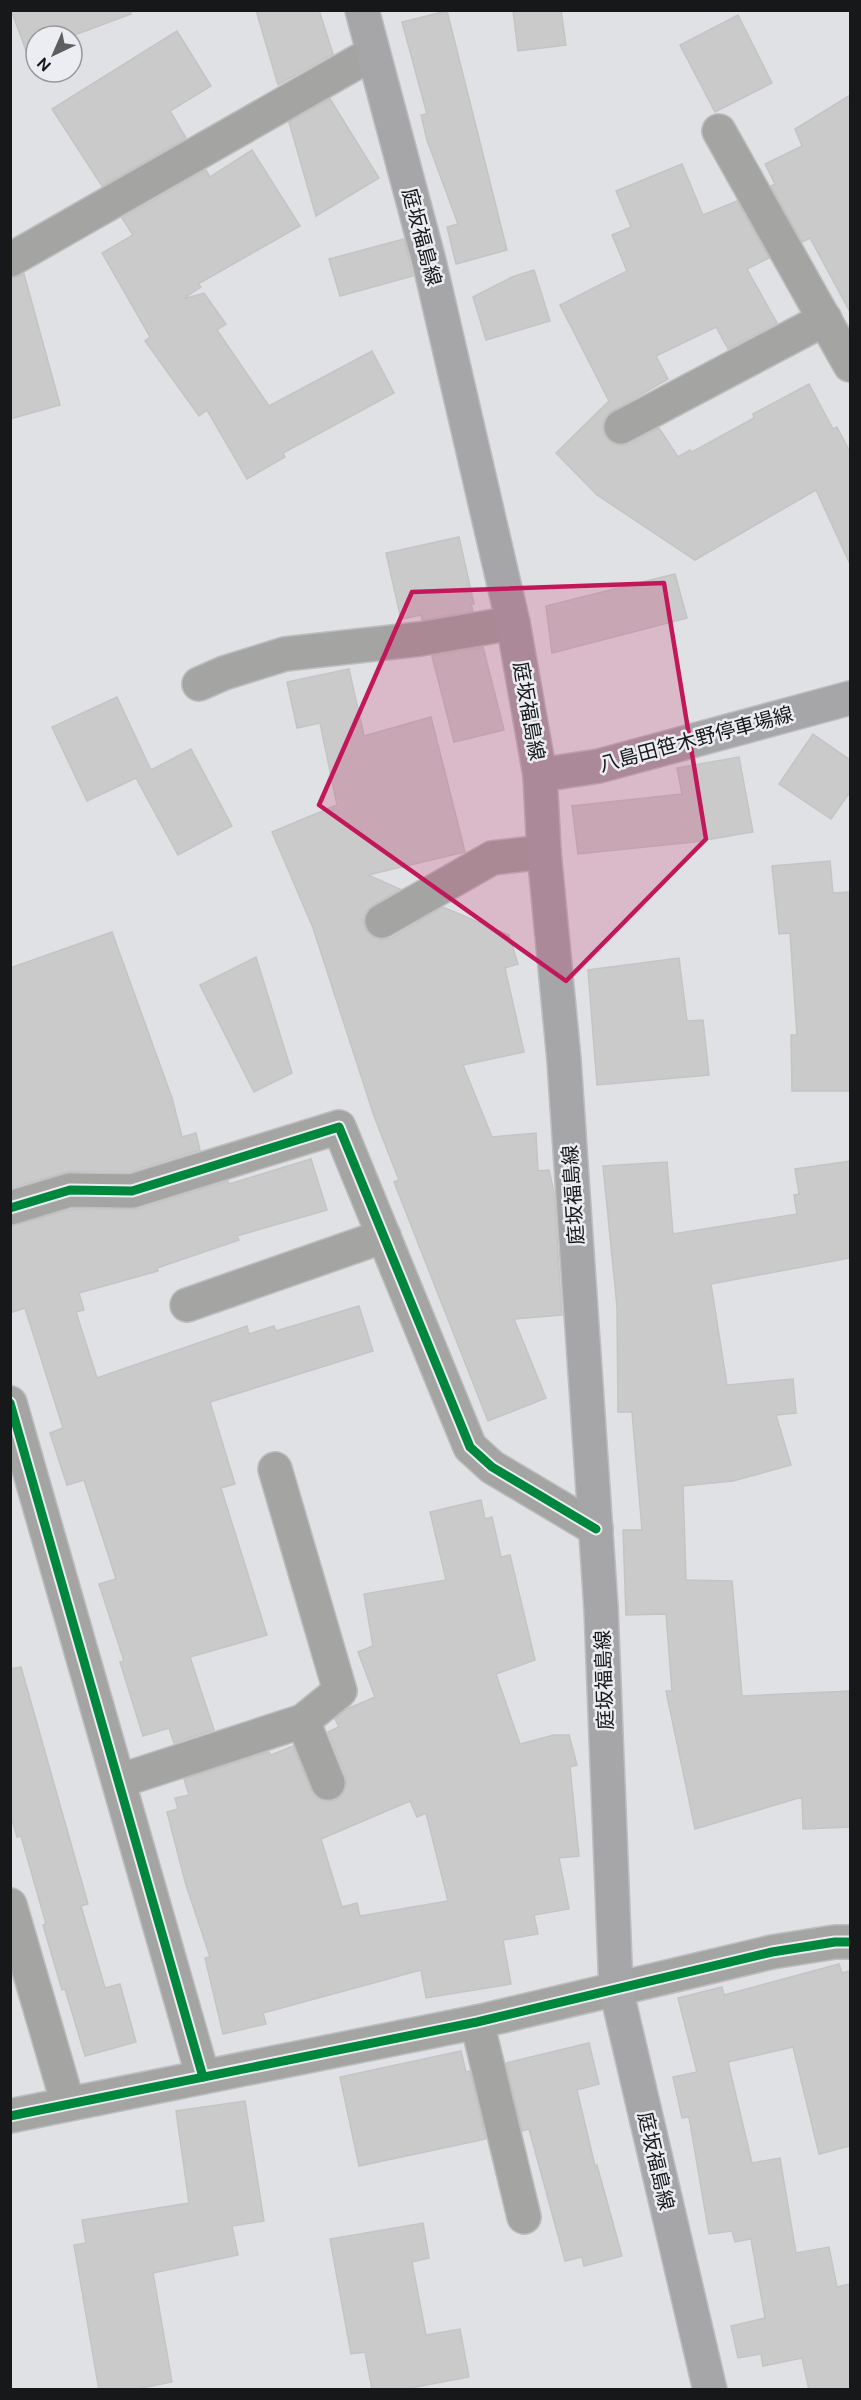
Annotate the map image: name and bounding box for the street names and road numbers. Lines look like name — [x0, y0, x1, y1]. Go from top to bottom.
street label: 庭坂福島線 — [397, 185, 447, 289]
street label: 庭坂福島線 — [508, 660, 550, 762]
street label: 八島田笹木野停車場線 — [596, 701, 796, 777]
street label: 庭坂福島線 — [557, 1144, 589, 1246]
street label: 庭坂福島線 — [589, 1630, 619, 1730]
street label: 庭坂福島線 — [632, 2109, 680, 2213]

